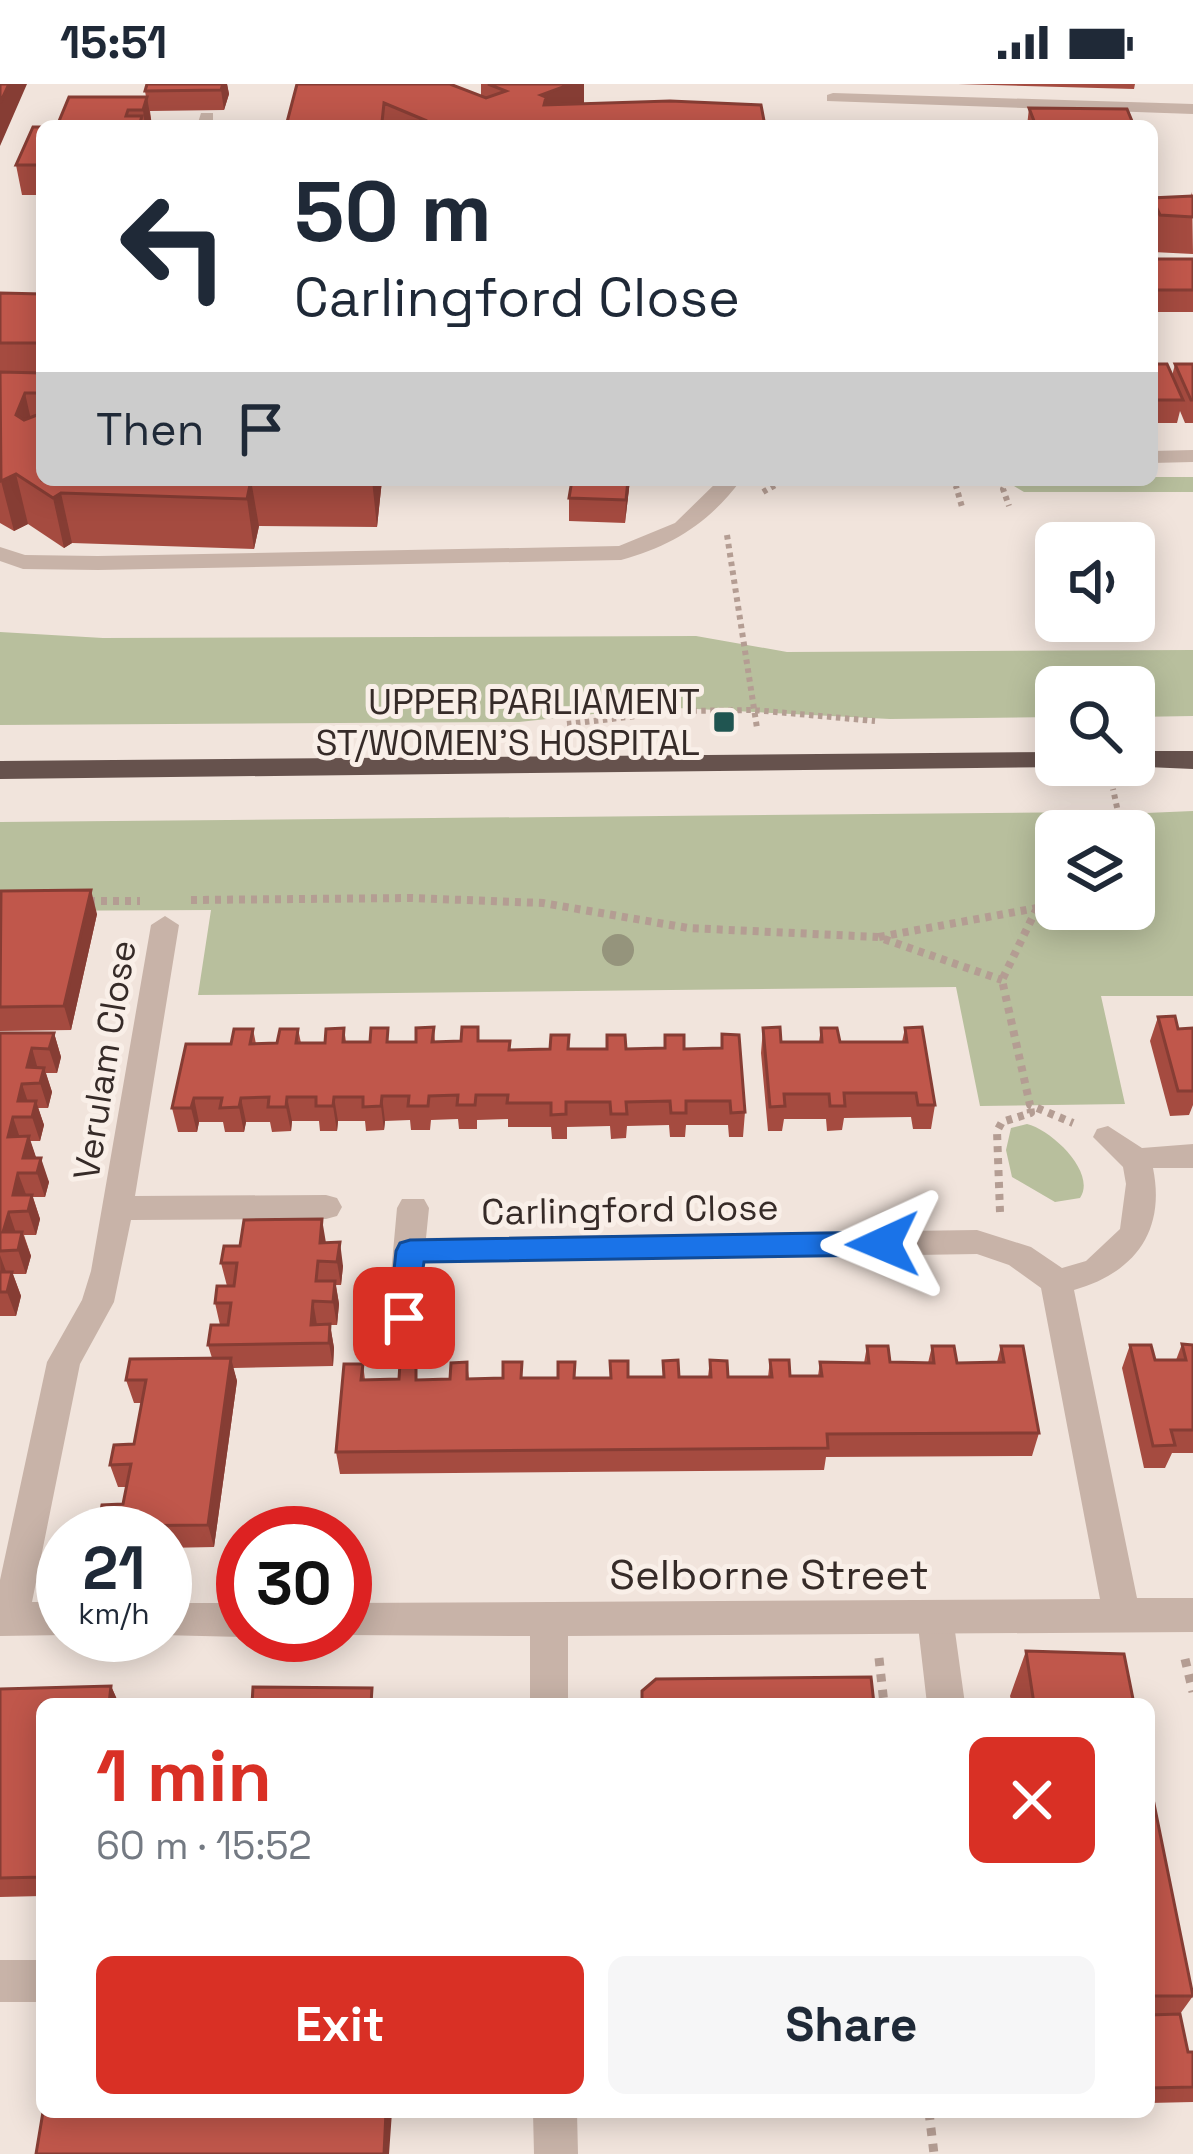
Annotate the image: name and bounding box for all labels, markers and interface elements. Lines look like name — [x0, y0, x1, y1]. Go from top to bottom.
text: 15:51 — [60, 14, 167, 71]
text: 50 m — [294, 158, 492, 266]
icon: left — [96, 168, 252, 324]
text: Carlingford Close — [294, 263, 740, 332]
icon: arrive — [228, 396, 294, 462]
text: Then — [96, 401, 204, 458]
map controls — [1035, 522, 1155, 930]
button: sound — [1035, 522, 1155, 642]
button: search — [1035, 666, 1155, 786]
place label: UPPER PARLIAMENT ST/WOMEN'S HOSPITAL — [316, 679, 700, 766]
marker: UPPER PARLIAMENT ST/WOMEN'S HOSPITAL — [711, 709, 737, 735]
button: layers — [1035, 810, 1155, 930]
street label: Verulam Close — [63, 937, 147, 1183]
position arrow — [820, 1181, 946, 1307]
street label: Carlingford Close — [481, 1184, 779, 1236]
pin — [353, 1267, 455, 1369]
icon: arrive — [371, 1285, 437, 1351]
speed limit sign: 30 — [216, 1506, 372, 1662]
text: 21 — [83, 1530, 145, 1607]
street label: Selborne Street — [609, 1548, 929, 1601]
text: km/h — [78, 1594, 150, 1633]
text: 1 min — [96, 1730, 272, 1822]
button: close — [969, 1737, 1095, 1863]
text: 60 m · 15:52 — [96, 1821, 312, 1870]
button: Exit — [96, 1956, 584, 2094]
button: Share — [608, 1956, 1095, 2094]

